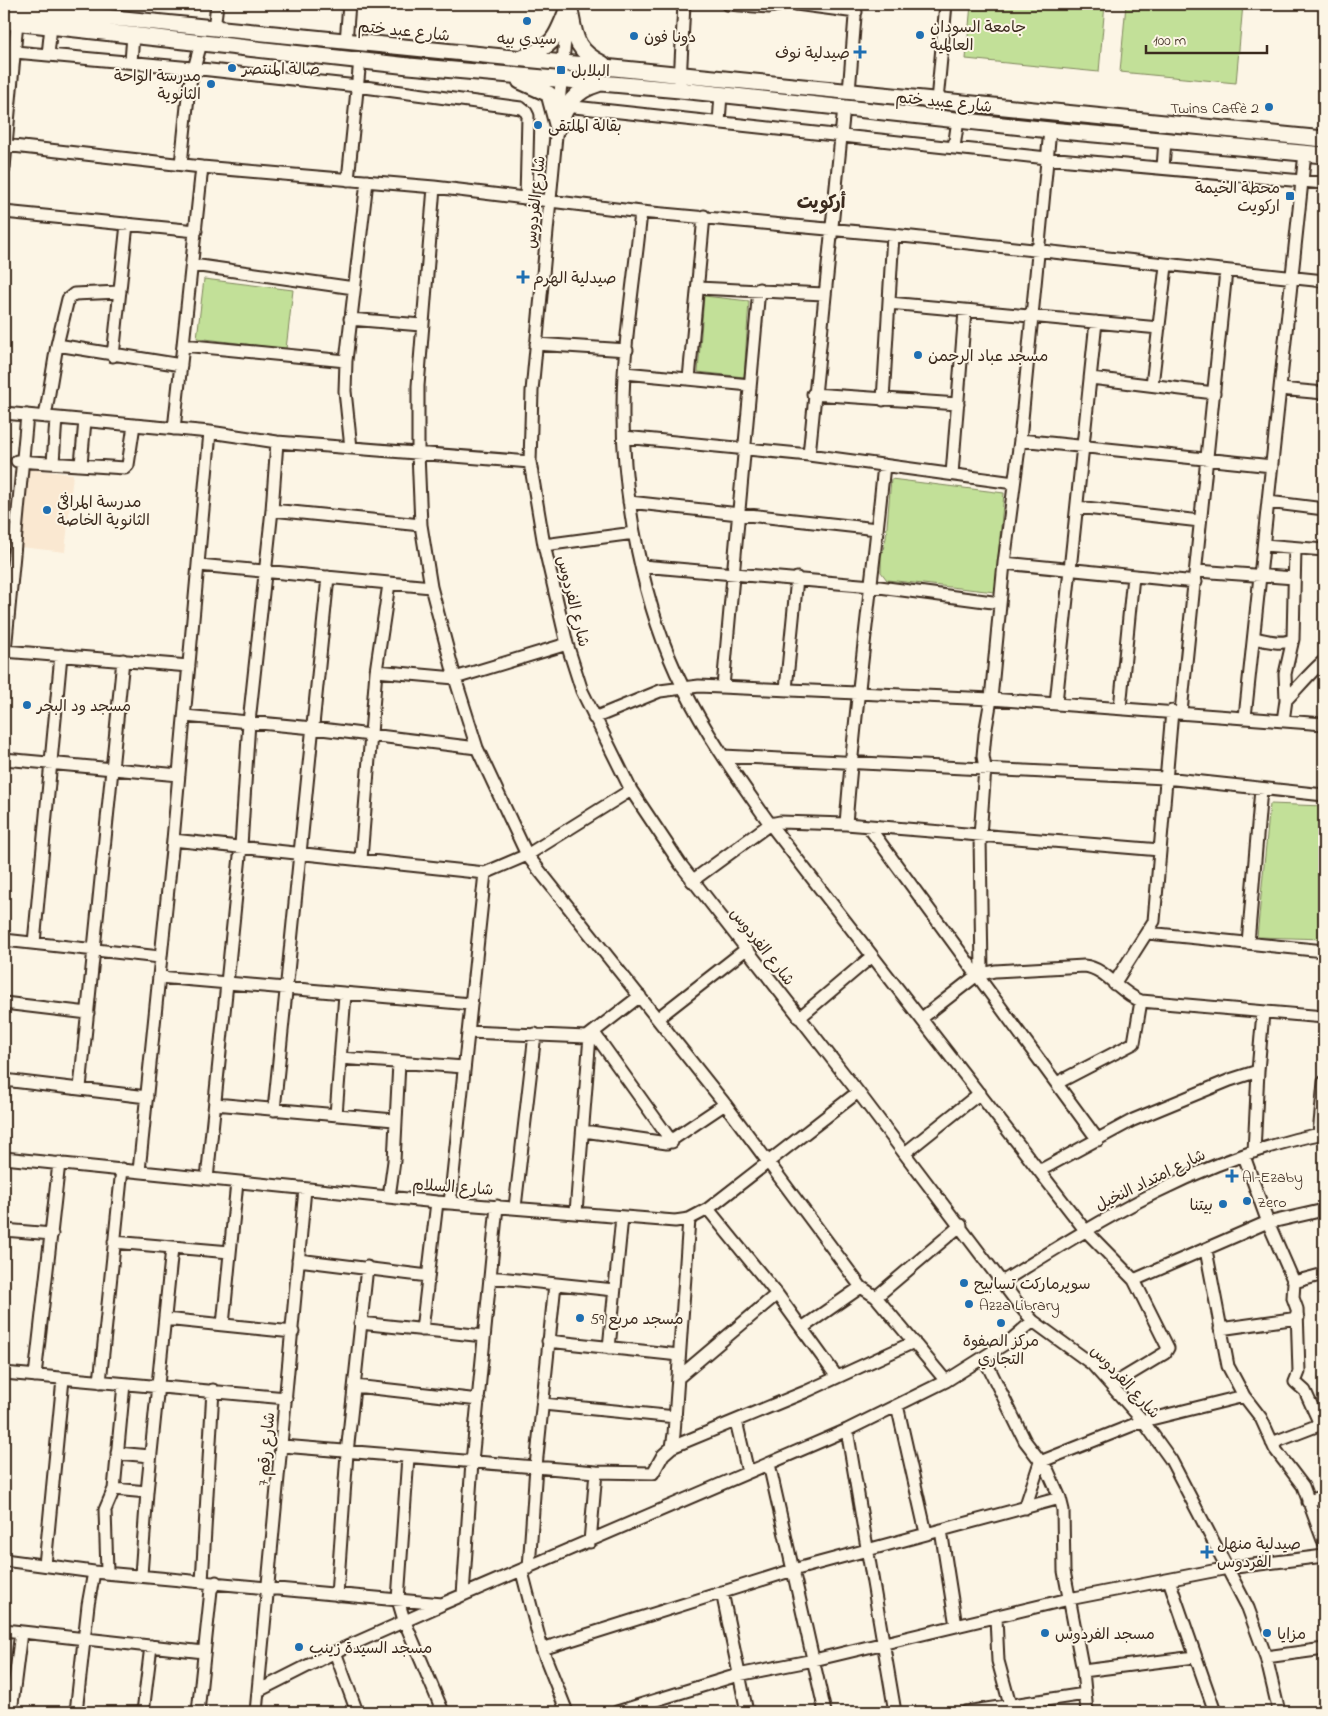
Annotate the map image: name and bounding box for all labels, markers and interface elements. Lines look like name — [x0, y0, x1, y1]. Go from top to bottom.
street label: شارع عبد ختم — [357, 15, 451, 49]
marker: سيدي بيه — [521, 15, 533, 27]
place label: جامعة السودان العالمية — [930, 16, 1026, 58]
scale bar — [1146, 22, 1267, 54]
place label: دونا فون — [644, 26, 696, 50]
place label: سيدي بيه — [497, 28, 557, 52]
marker: جامعة السودان العالمية — [914, 29, 926, 41]
marker: دونا فون — [628, 30, 640, 42]
text: 100 m — [1153, 30, 1186, 52]
place label: صيدلية نوف — [775, 42, 850, 66]
marker: صيدلية نوف — [854, 46, 866, 58]
place label: صالة المنتصر — [240, 58, 320, 82]
place label: البلابل — [571, 60, 610, 84]
marker: صالة المنتصر — [226, 62, 238, 74]
marker: البلابل — [555, 64, 567, 76]
place label: مدرسة الواحة الثانوية — [114, 65, 201, 107]
marker: مدرسة الواحة الثانوية — [205, 78, 217, 90]
street label: شارع عبيد ختم — [894, 86, 993, 120]
place label: Twins Caffè 2 — [1170, 97, 1259, 121]
marker: Twins Caffè 2 — [1263, 101, 1275, 113]
place label: بقالة الملتقى — [548, 115, 622, 139]
marker: بقالة الملتقى — [532, 119, 544, 131]
street label: شارع الفردوس — [519, 155, 553, 250]
place label: محطة الخيمة اركويت — [1195, 177, 1280, 219]
marker: محطة الخيمة اركويت — [1284, 190, 1296, 202]
district label: أركويت — [797, 191, 846, 217]
place label: صيدلية الهرم — [533, 267, 616, 291]
marker: صيدلية الهرم — [517, 271, 529, 283]
place label: مسجد عباد الرحمن — [928, 345, 1048, 369]
marker: مسجد عباد الرحمن — [912, 349, 924, 361]
place label: مدرسة المرافئ الثانوية الخاصة — [57, 491, 150, 533]
marker: مدرسة المرافئ الثانوية الخاصة — [41, 504, 53, 516]
street label: شارع الفردوس — [549, 553, 595, 650]
place label: مسجد ود البحر — [35, 695, 131, 719]
marker: مسجد ود البحر — [21, 699, 33, 711]
street label: شارع الفردوس — [723, 903, 800, 991]
street label: شارع امتداد النخيل — [1092, 1144, 1210, 1218]
place label: Al-Ezaby — [1242, 1166, 1303, 1190]
marker: Al-Ezaby — [1226, 1170, 1238, 1182]
street label: شارع السلام — [411, 1173, 494, 1203]
place label: Zero — [1257, 1191, 1287, 1215]
place label: بيتنا — [1190, 1194, 1213, 1218]
marker: Zero — [1241, 1195, 1253, 1207]
marker: بيتنا — [1217, 1198, 1229, 1210]
place label: سوپرمارکت تسابيح — [974, 1273, 1091, 1297]
marker: سوپرمارکت تسابيح — [958, 1277, 970, 1289]
place label: Azza Library — [979, 1294, 1060, 1318]
marker: Azza Library — [963, 1298, 975, 1310]
place label: مسجد مربع 59 — [590, 1308, 684, 1332]
marker: مسجد مربع 59 — [574, 1312, 586, 1324]
marker: مركز الصفوة التجاري — [995, 1317, 1007, 1329]
place label: مركز الصفوة التجاري — [963, 1330, 1039, 1372]
street label: شارع الفردوس — [1084, 1340, 1165, 1425]
street label: شارع رقم 7 — [252, 1411, 282, 1487]
place label: صيدلية منهل الفردوس — [1217, 1533, 1301, 1575]
marker: صيدلية منهل الفردوس — [1201, 1546, 1213, 1558]
place label: مسجد الفردوس — [1055, 1623, 1155, 1647]
place label: مزايا — [1277, 1623, 1306, 1647]
marker: مسجد الفردوس — [1039, 1627, 1051, 1639]
marker: مزايا — [1261, 1627, 1273, 1639]
place label: مسجد السيدة زينب — [309, 1637, 432, 1661]
marker: مسجد السيدة زينب — [293, 1641, 305, 1653]

